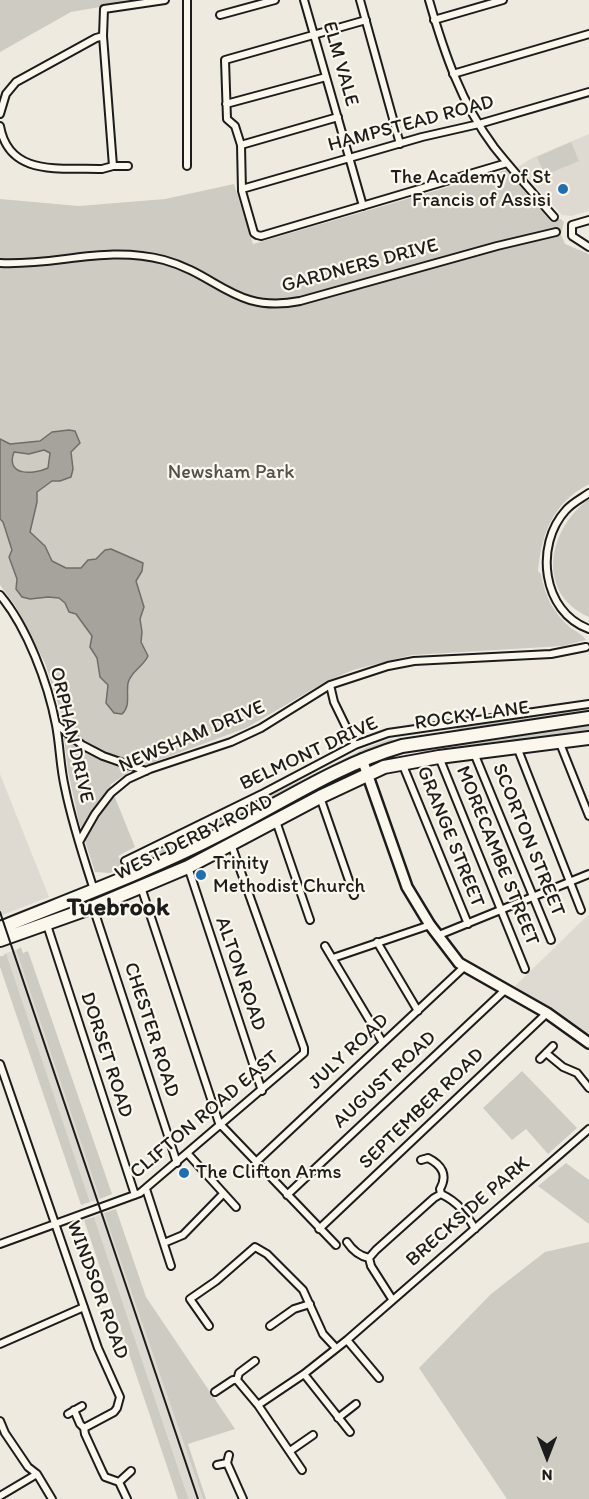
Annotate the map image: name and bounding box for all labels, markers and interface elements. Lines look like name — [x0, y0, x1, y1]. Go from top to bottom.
street label: ELM VALE — [316, 19, 364, 109]
street label: HAMPSTEAD ROAD — [325, 90, 497, 158]
place label: The Academy of St Francis of Assisi — [390, 166, 551, 213]
marker: The Academy of St Francis of Assisi — [556, 182, 570, 196]
street label: GARDNERS DRIVE — [279, 234, 441, 298]
park label: Newsham Park — [168, 461, 294, 485]
street label: ORPHAN DRIVE — [44, 665, 98, 805]
street label: NEWSHAM DRIVE — [115, 695, 269, 779]
street label: ROCKY LANE — [413, 696, 531, 736]
street label: BELMONT DRIVE — [236, 712, 382, 796]
street label: SCORTON STREET — [486, 760, 570, 920]
street label: GRANGE STREET — [411, 763, 489, 911]
street label: MORECAMBE STREET — [450, 763, 544, 949]
street label: WEST DERBY ROAD — [111, 789, 277, 887]
place label: Trinity Methodist Church — [213, 852, 365, 899]
marker: Trinity Methodist Church — [194, 868, 208, 882]
district label: Tuebrook — [67, 892, 169, 924]
street label: ALTON ROAD — [209, 914, 271, 1034]
street label: CHESTER ROAD — [118, 960, 184, 1100]
street label: DORSET ROAD — [74, 989, 138, 1121]
street label: JULY ROAD — [304, 1009, 394, 1095]
street label: AUGUST ROAD — [329, 1026, 441, 1134]
street label: SEPTEMBER ROAD — [355, 1043, 489, 1175]
street label: CLIFTON ROAD EAST — [126, 1046, 284, 1184]
street label: BRECKSIDE PARK — [401, 1152, 535, 1272]
place label: The Clifton Arms — [196, 1161, 342, 1185]
marker: The Clifton Arms — [177, 1166, 191, 1180]
street label: WINDSOR ROAD — [61, 1217, 133, 1363]
north arrow — [517, 1427, 577, 1487]
text: N — [542, 1466, 552, 1485]

